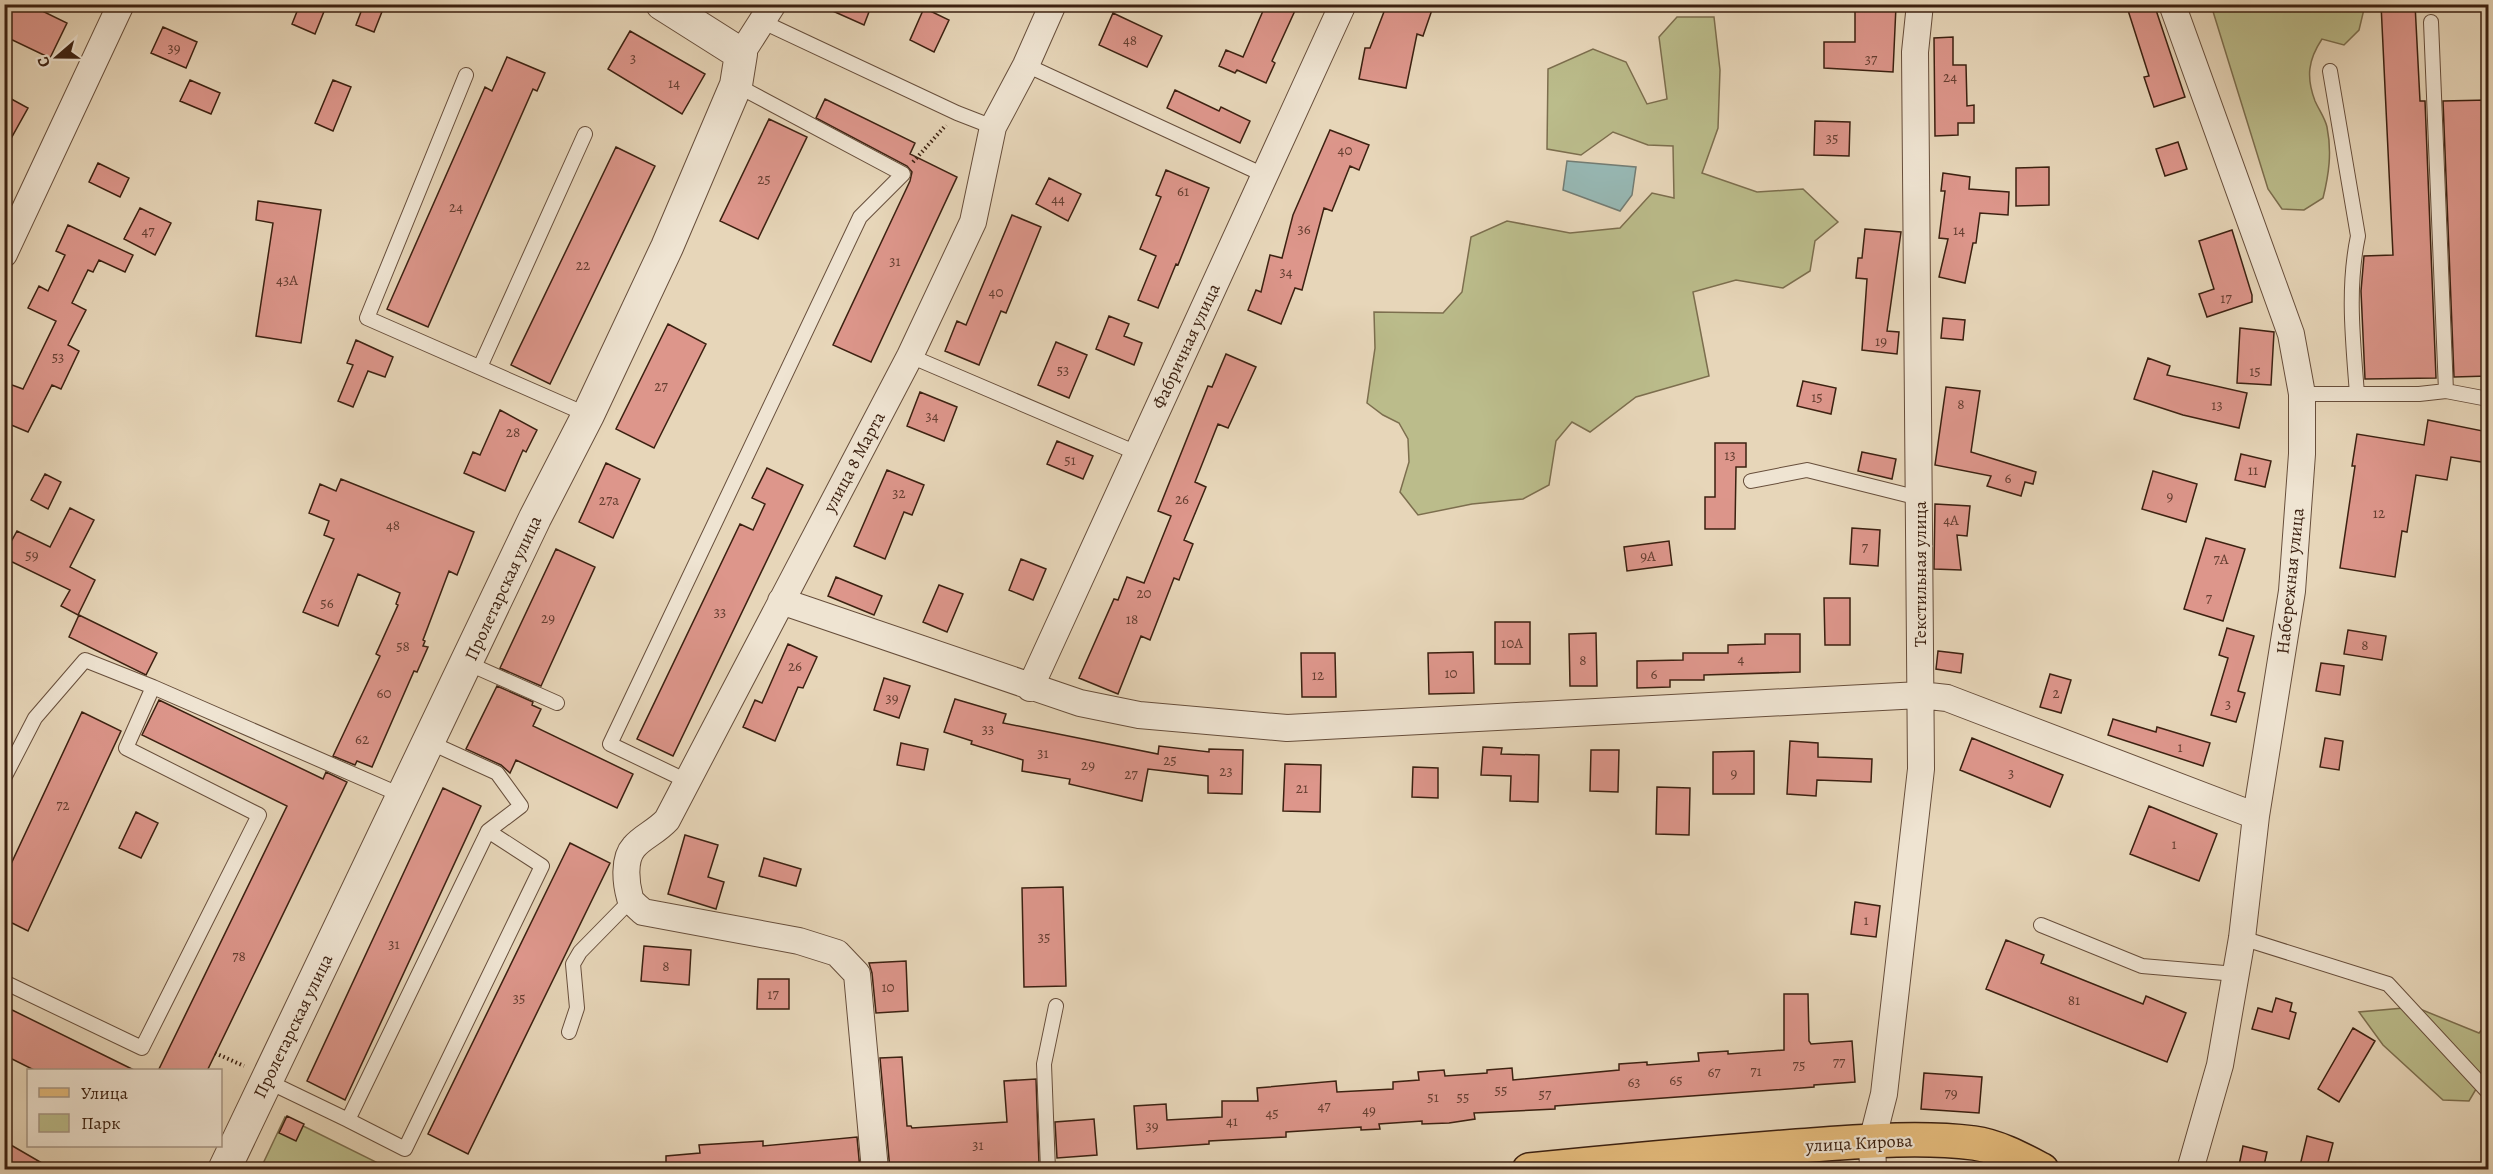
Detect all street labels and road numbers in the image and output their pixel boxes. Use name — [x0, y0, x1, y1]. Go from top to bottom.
street label: Фабричная улица — [1146, 279, 1226, 413]
street label: улица 8 Марта — [817, 407, 891, 517]
street label: Текстильная улица — [1908, 500, 1932, 647]
street label: Набережная улица — [2270, 506, 2310, 655]
street label: Пролетарская улица — [459, 511, 547, 664]
street label: Пролетарская улица — [248, 949, 339, 1102]
street label: улица Кирова — [1804, 1128, 1914, 1158]

